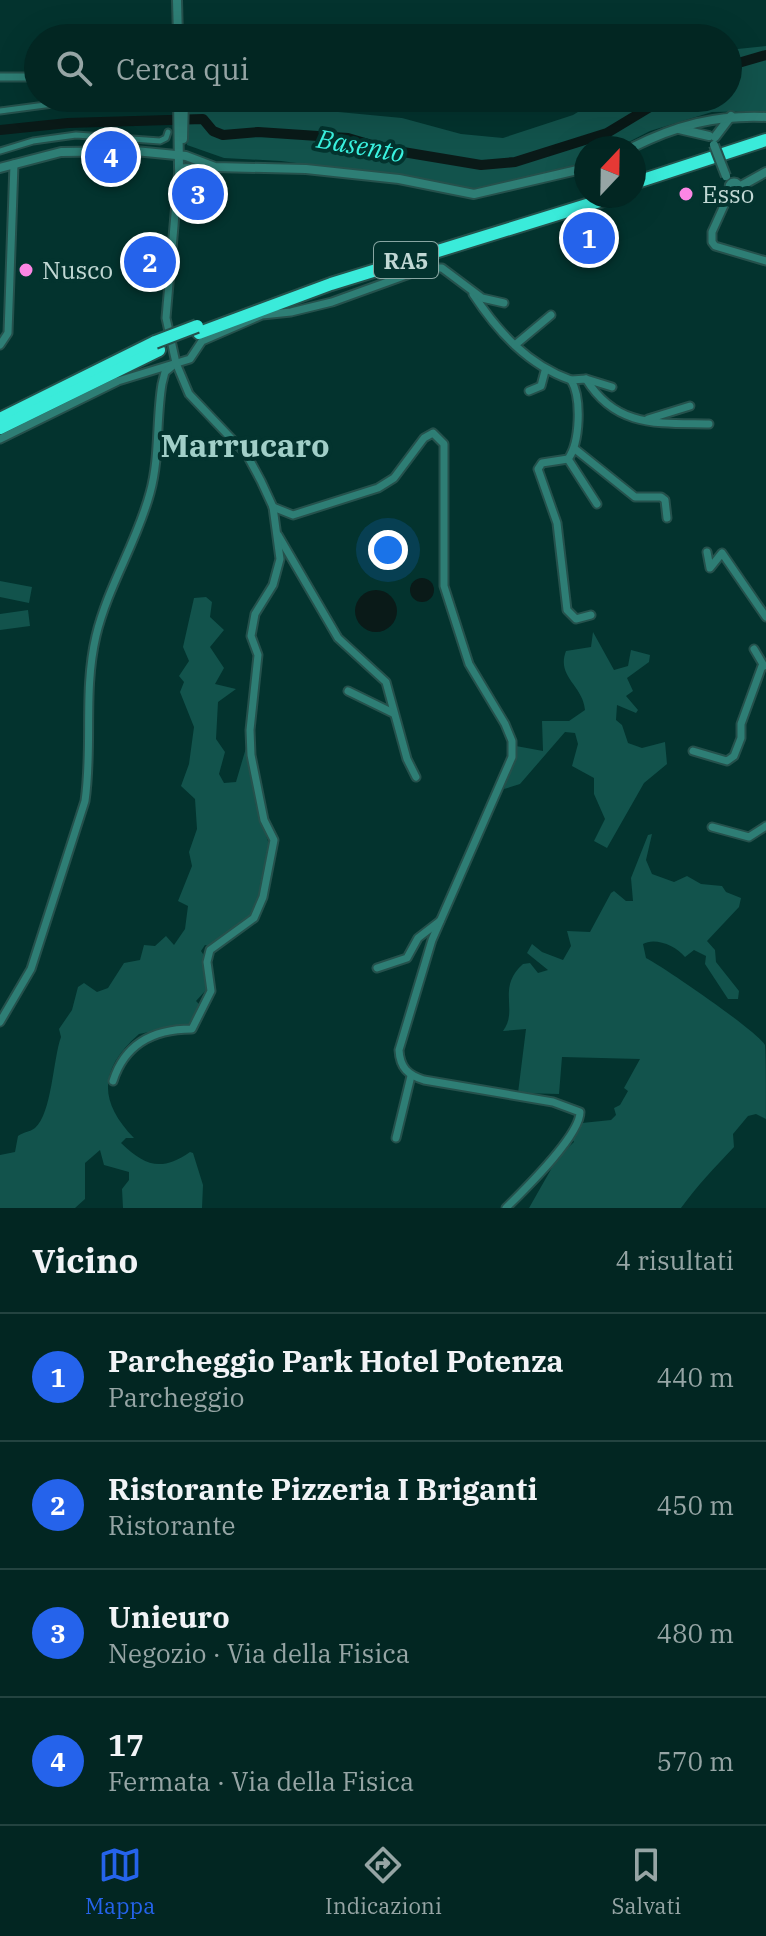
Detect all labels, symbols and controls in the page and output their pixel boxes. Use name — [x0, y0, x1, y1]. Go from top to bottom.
search box — [24, 24, 742, 112]
icon: search — [52, 46, 96, 90]
text: Cerca qui — [116, 49, 249, 88]
water label: Basento — [314, 120, 407, 169]
pin: 4 — [85, 127, 137, 187]
north arrow — [574, 136, 646, 208]
pin: 3 — [172, 164, 224, 224]
place label: Esso — [702, 178, 754, 210]
marker: Esso — [677, 185, 695, 203]
pin: 1 — [563, 208, 615, 268]
pin: 2 — [124, 232, 176, 292]
road number: RA5 — [374, 242, 438, 278]
place label: Nusco — [42, 254, 113, 286]
marker: Nusco — [17, 261, 35, 279]
district label: Marrucaro — [160, 424, 330, 466]
your location — [368, 530, 408, 570]
text: Vicino — [32, 1238, 138, 1282]
text: 4 risultati — [616, 1243, 734, 1277]
text: Parcheggio Park Hotel Potenza — [108, 1341, 564, 1380]
text: 1 — [50, 1360, 66, 1394]
text: 440 m — [656, 1360, 734, 1394]
text: Parcheggio — [108, 1380, 244, 1414]
text: Ristorante Pizzeria I Briganti — [108, 1469, 538, 1508]
text: 2 — [50, 1488, 66, 1522]
text: 450 m — [656, 1488, 734, 1522]
text: Ristorante — [108, 1508, 235, 1542]
text: Unieuro — [108, 1597, 230, 1636]
text: 3 — [50, 1616, 66, 1650]
text: 480 m — [656, 1616, 734, 1650]
text: Negozio · Via della Fisica — [108, 1636, 410, 1670]
text: 17 — [108, 1725, 144, 1764]
text: 4 — [50, 1744, 66, 1778]
text: 570 m — [656, 1744, 734, 1778]
text: Fermata · Via della Fisica — [108, 1764, 414, 1798]
tab: Mappa — [85, 1843, 155, 1920]
tab: Indicazioni — [325, 1843, 442, 1920]
tab: Salvati — [612, 1843, 681, 1920]

